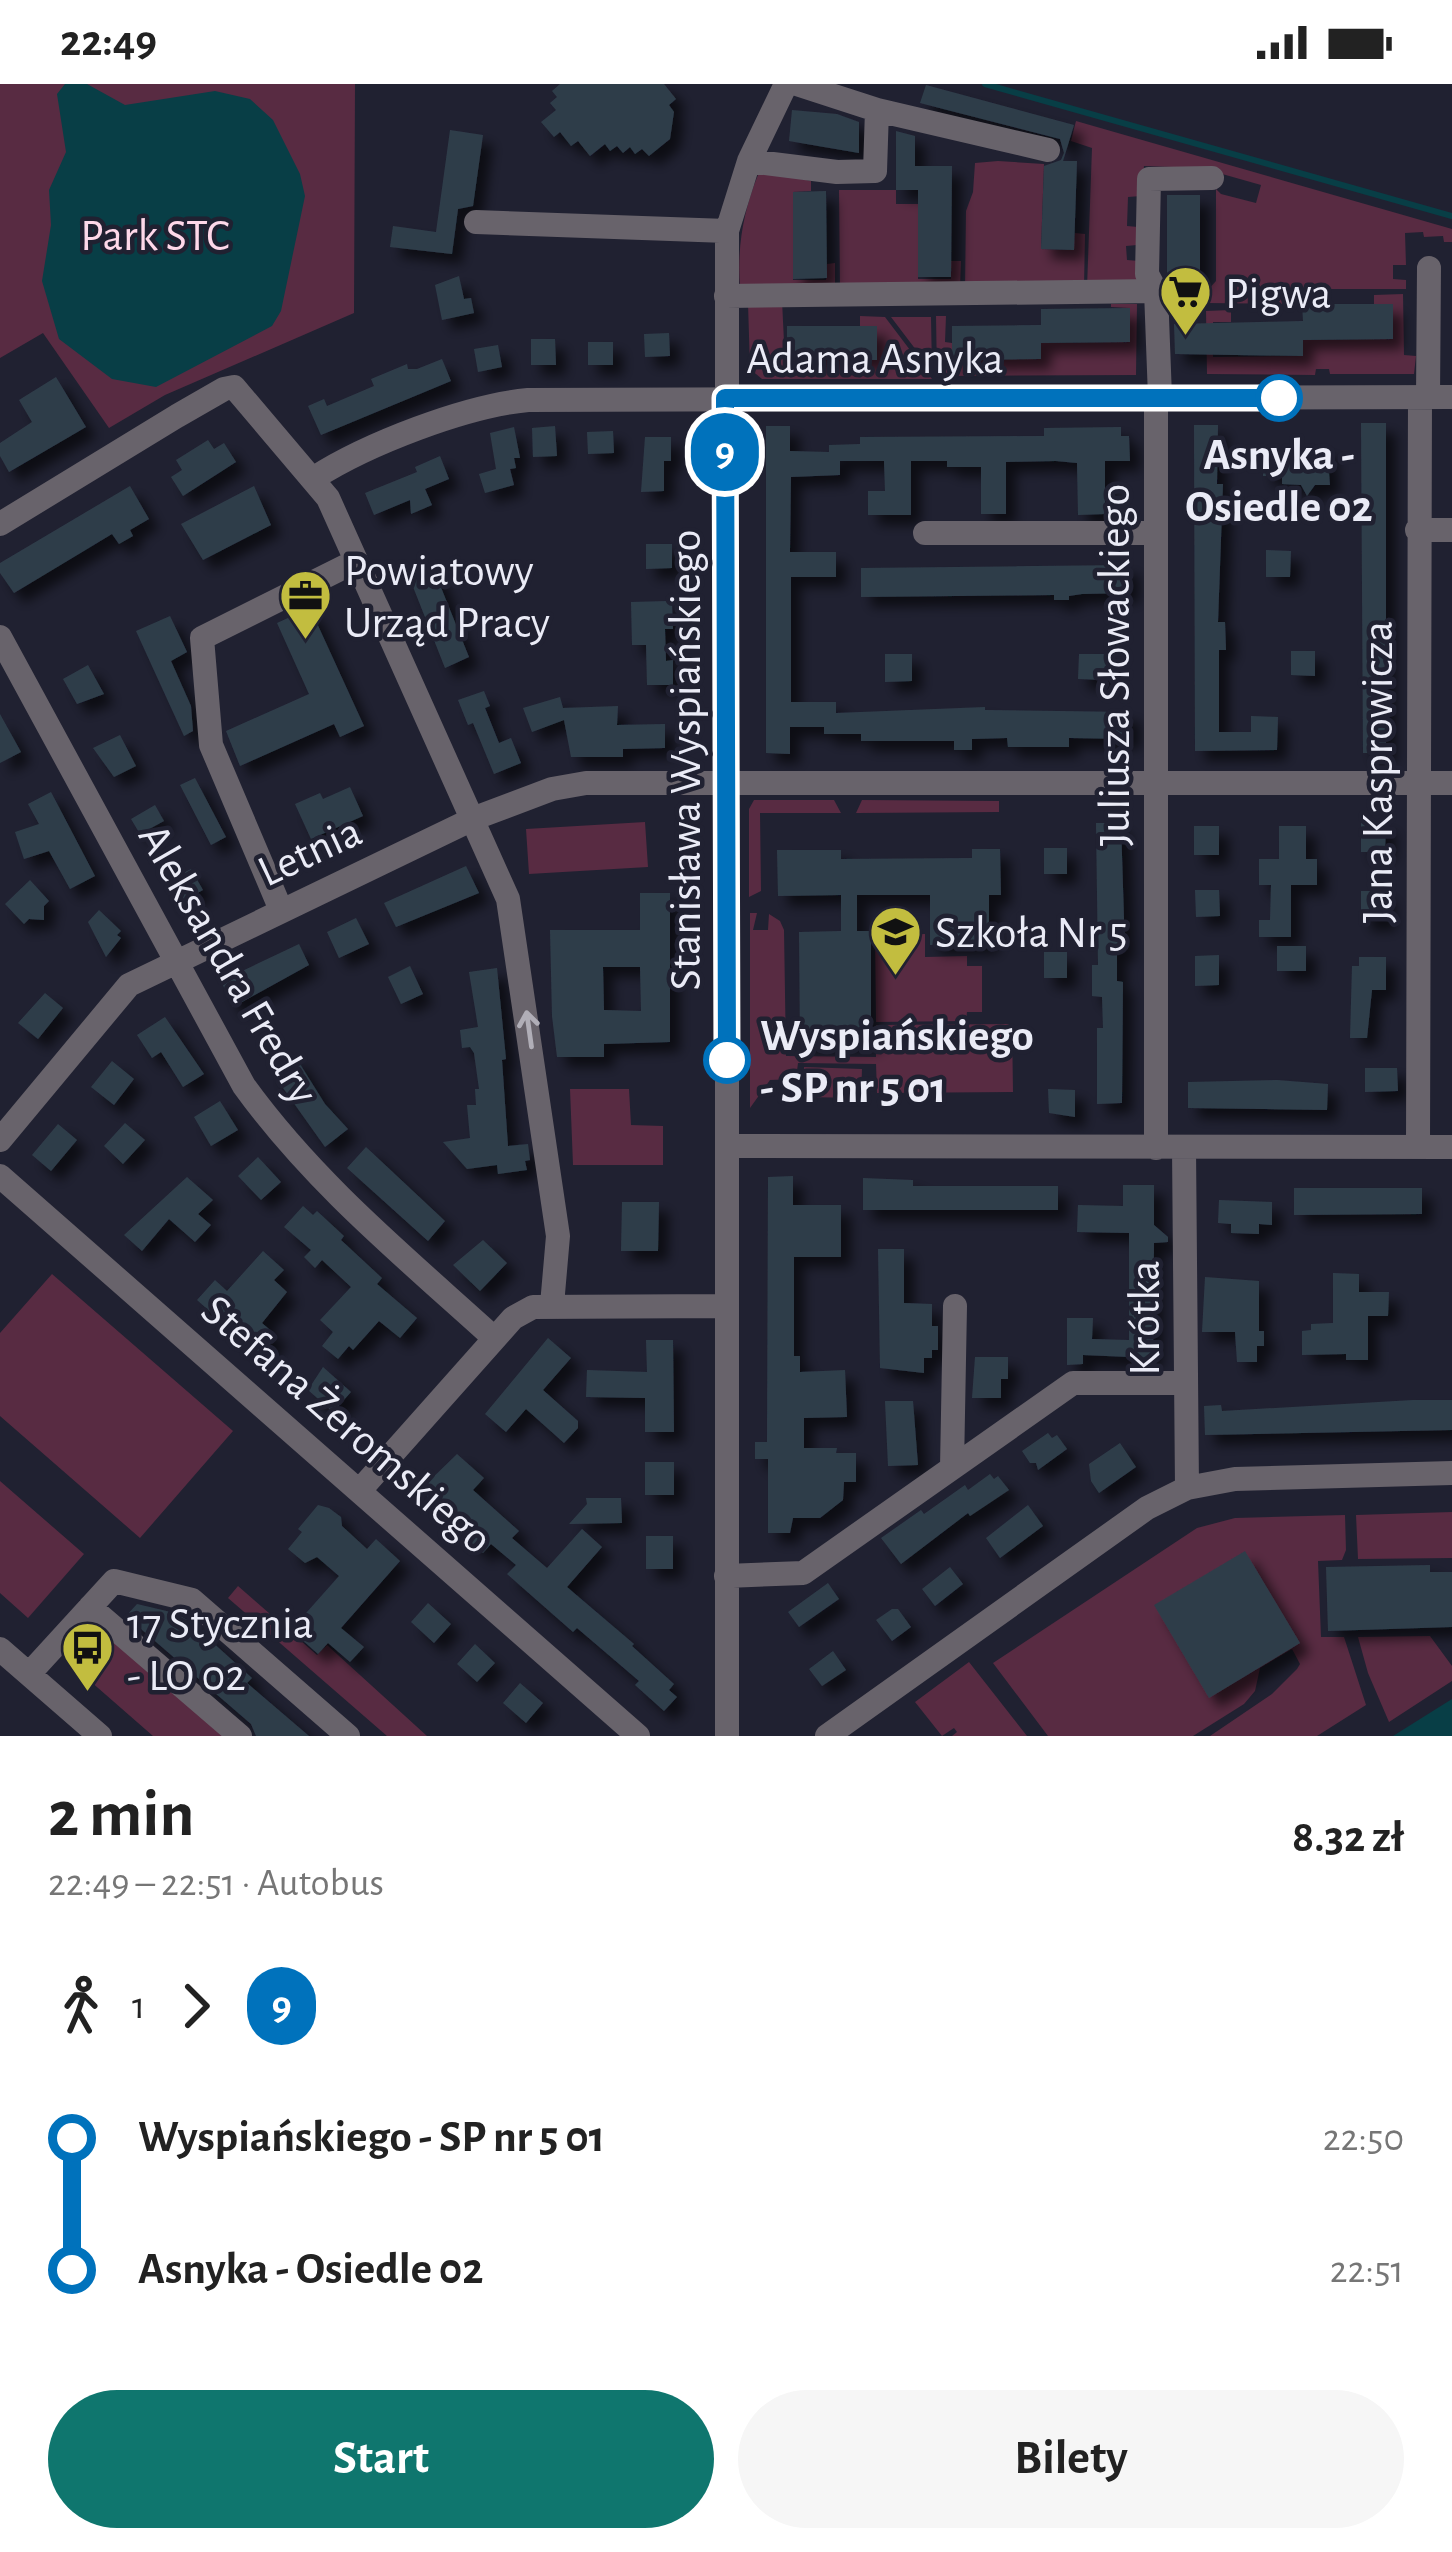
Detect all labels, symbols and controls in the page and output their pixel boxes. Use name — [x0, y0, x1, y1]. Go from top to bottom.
text: 22:49 — [60, 19, 157, 64]
park label: Park STC — [80, 214, 230, 259]
supermarket icon: Pigwa — [1158, 264, 1214, 338]
place label: Pigwa — [1225, 272, 1332, 317]
street label: Adama Asnyka — [746, 337, 1004, 382]
marker: Asnyka - Osiedle 02 — [1257, 376, 1301, 420]
line badge: 9 — [686, 413, 764, 491]
text: 9 — [715, 431, 735, 473]
place label: Asnyka - Osiedle 02 — [1185, 433, 1373, 530]
street label: Juliusza Słowackiego — [1093, 484, 1138, 846]
street label: Stanisława Wyspiańskiego — [664, 529, 709, 991]
place label: Powiatowy Urząd Pracy — [344, 549, 550, 647]
office icon: Powiatowy Urząd Pracy — [277, 567, 333, 641]
street label: Jana Kasprowicza — [1356, 621, 1401, 923]
street label: Letnia — [252, 809, 369, 895]
street label: Aleksandra Fredry — [130, 817, 326, 1112]
school or university icon: Szkoła Nr 5 — [868, 903, 924, 977]
place label: Szkoła Nr 5 — [935, 911, 1128, 956]
one-way arrow — [517, 1010, 539, 1049]
place label: Wyspiańskiego - SP nr 5 01 — [760, 1014, 1034, 1111]
marker: Wyspiańskiego - SP nr 5 01 — [705, 1038, 749, 1082]
street label: Krótka — [1123, 1260, 1168, 1376]
street label: Stefana Żeromskiego — [193, 1285, 502, 1563]
place label: 17 Stycznia - LO 02 — [127, 1602, 314, 1699]
bus stop icon: 17 Stycznia - LO 02 — [60, 1620, 116, 1694]
text: 2 min — [48, 1782, 194, 1848]
text: 8.32 zł — [1292, 1815, 1404, 1860]
text: 22:49 – 22:51 · Autobus — [48, 1864, 384, 1903]
icon: walk — [48, 1973, 114, 2039]
icon: forward — [163, 1973, 229, 2039]
text: 9 — [271, 1985, 292, 2027]
text: 1 — [132, 1987, 145, 2026]
text: Wyspiańskiego - SP nr 5 01 — [138, 2115, 605, 2160]
text: 22:50 — [1323, 2119, 1404, 2158]
text: Asnyka - Osiedle 02 — [138, 2247, 483, 2292]
text: 22:51 — [1330, 2251, 1404, 2290]
button: Start — [48, 2390, 714, 2528]
button: Bilety — [738, 2390, 1404, 2528]

